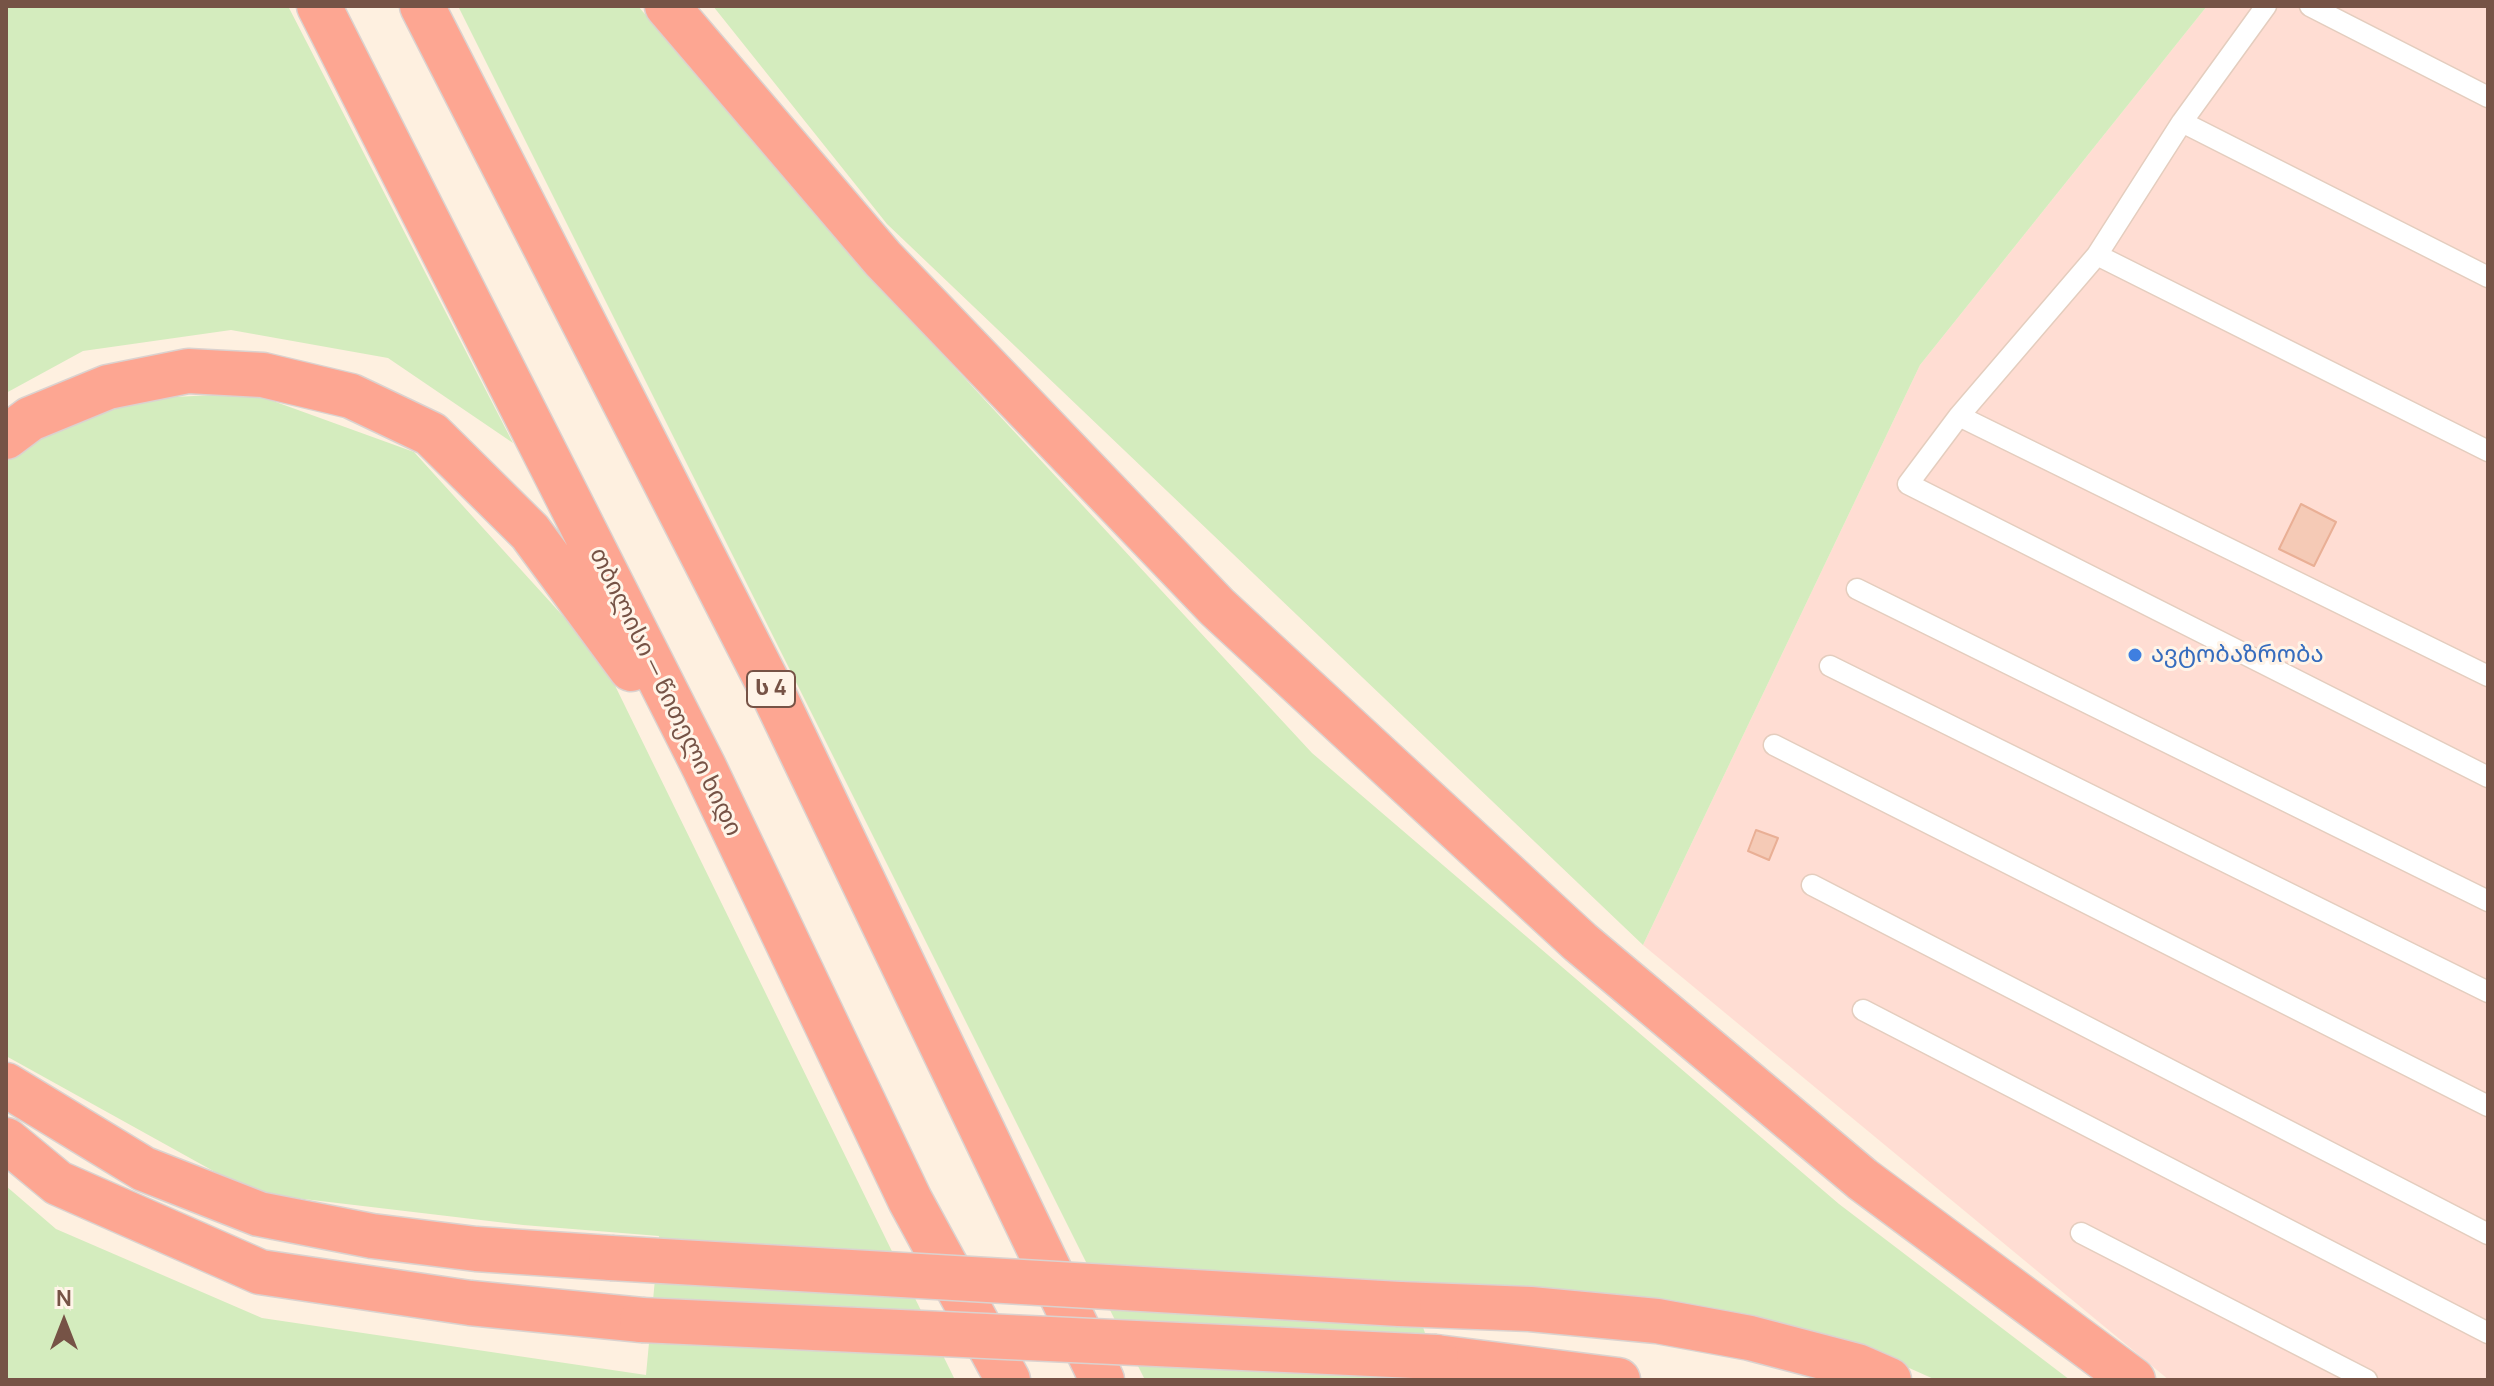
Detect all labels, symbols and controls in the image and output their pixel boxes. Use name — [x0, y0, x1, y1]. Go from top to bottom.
street label: თბილისი — წითელი ხიდი — [583, 543, 747, 841]
place label: ავტობაზრობა — [2151, 641, 2324, 669]
marker: ავტობაზრობა — [2126, 646, 2144, 664]
road number: ს 4 — [747, 671, 795, 707]
north arrow — [24, 1282, 104, 1362]
text: N — [56, 1283, 72, 1313]

